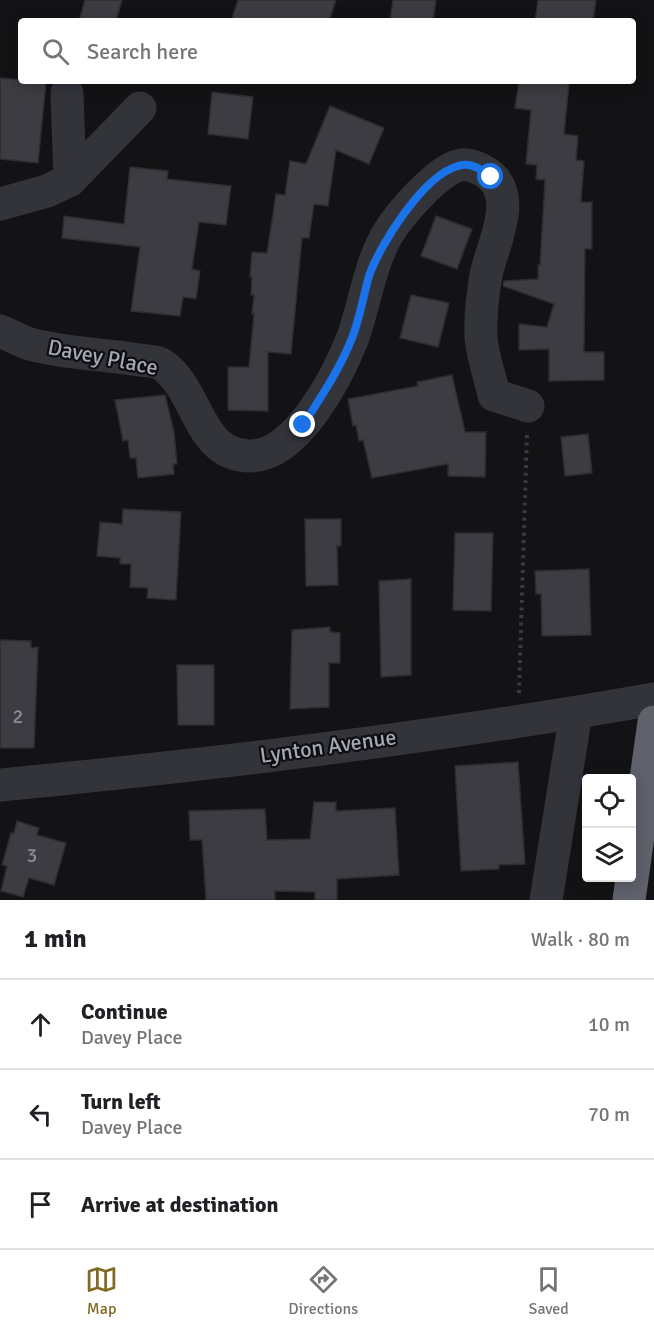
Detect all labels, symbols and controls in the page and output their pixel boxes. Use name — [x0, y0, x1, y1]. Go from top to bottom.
search box — [18, 18, 636, 84]
icon: search — [39, 35, 72, 68]
text: Search here — [87, 38, 198, 65]
route start — [477, 163, 503, 189]
street label: Davey Place — [46, 333, 160, 381]
route end — [289, 411, 315, 437]
house number: 2 — [13, 704, 23, 729]
street label: Lynton Avenue — [258, 723, 398, 769]
map controls — [582, 774, 636, 882]
button: locate — [582, 774, 636, 828]
button: layers — [582, 828, 636, 882]
house number: 3 — [27, 843, 37, 868]
text: 1 min — [24, 923, 87, 955]
text: Walk · 80 m — [531, 927, 630, 952]
text: Continue — [81, 998, 168, 1025]
icon: ahead — [24, 1008, 57, 1041]
text: 10 m — [588, 1012, 630, 1037]
text: Davey Place — [81, 1025, 183, 1050]
text: Turn left — [81, 1088, 161, 1115]
icon: left — [24, 1098, 57, 1131]
text: 70 m — [588, 1102, 630, 1127]
text: Davey Place — [81, 1115, 183, 1140]
icon: arrive — [24, 1188, 57, 1221]
text: Arrive at destination — [81, 1191, 278, 1218]
tab: Map — [85, 1263, 118, 1319]
tab: Directions — [288, 1263, 358, 1319]
tab: Saved — [529, 1263, 569, 1319]

